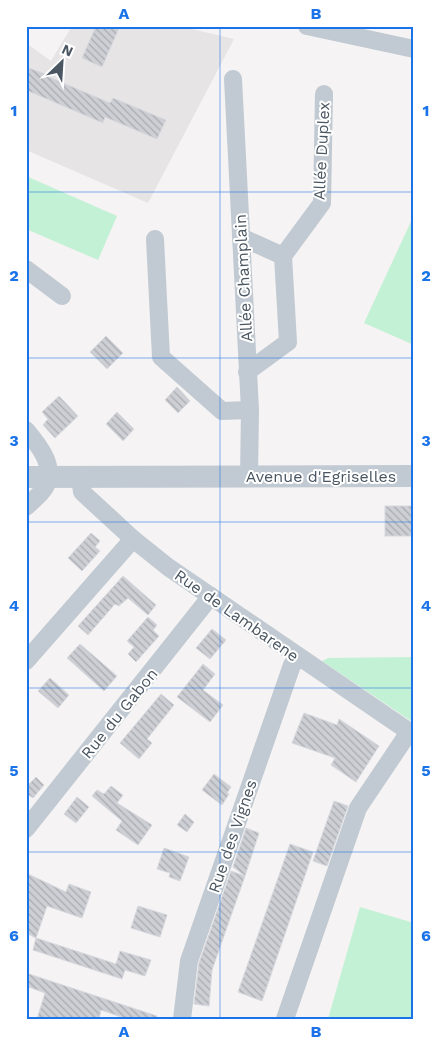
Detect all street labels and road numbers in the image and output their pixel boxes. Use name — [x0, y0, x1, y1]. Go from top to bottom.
street label: Allée Duplex — [309, 102, 334, 200]
street label: Allée Champlain — [231, 214, 256, 342]
street label: Avenue d'Egriselles — [246, 467, 396, 486]
street label: Rue de Lambarene — [171, 565, 303, 665]
street label: Rue du Gabon — [77, 664, 162, 762]
street label: Rue des Vignes — [204, 777, 261, 895]

